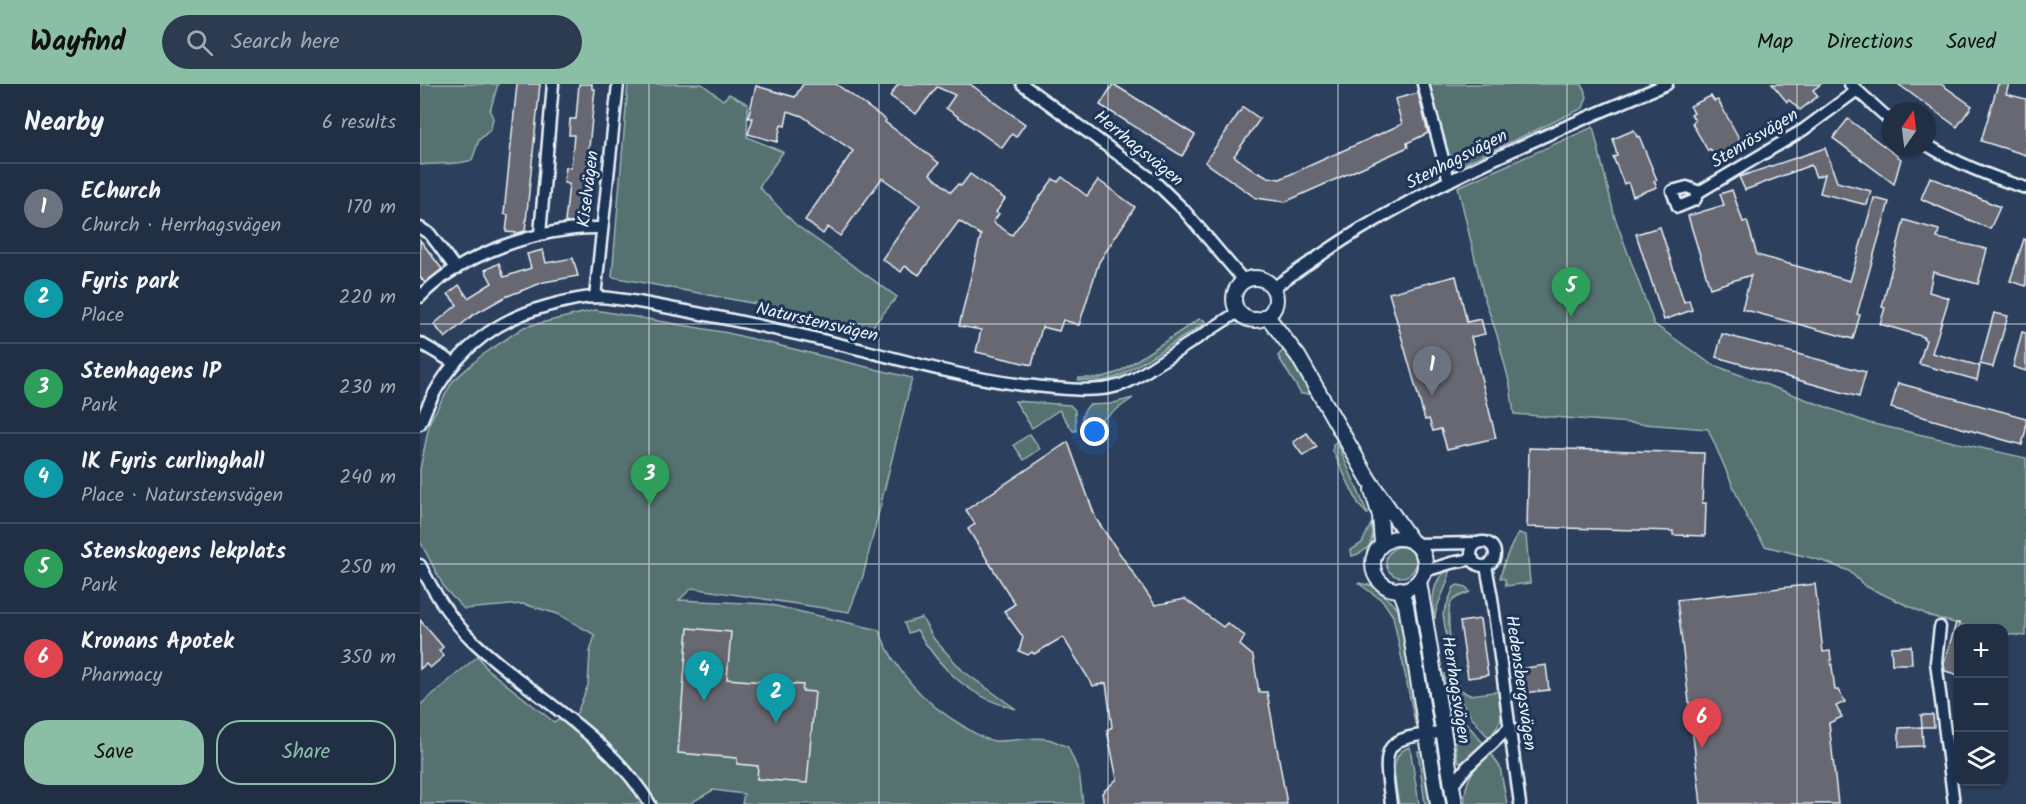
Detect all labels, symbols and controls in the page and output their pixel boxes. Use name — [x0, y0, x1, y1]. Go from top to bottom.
search box — [162, 15, 582, 69]
text: Wayfind — [30, 20, 126, 65]
text: Search here — [231, 25, 339, 60]
icon: search — [183, 26, 216, 59]
text: Map — [1757, 26, 1793, 59]
text: Directions — [1826, 26, 1913, 59]
text: Saved — [1946, 26, 1996, 59]
street label: Stenrösvägen — [1705, 101, 1805, 177]
text: Nearby — [24, 102, 104, 144]
north arrow — [1882, 102, 1936, 156]
street label: Herrhagsvägen — [1087, 104, 1189, 194]
text: 6 results — [322, 107, 396, 139]
street label: Stenhagsvägen — [1401, 122, 1513, 198]
street label: Kiselvägen — [570, 149, 608, 229]
text: EChurch — [81, 175, 161, 210]
text: 1 — [40, 192, 47, 224]
text: 170 m — [347, 192, 396, 224]
text: Church · Herrhagsvägen — [81, 210, 281, 242]
text: Fyris park — [81, 265, 179, 300]
pin: 5 — [1552, 268, 1590, 317]
text: 2 — [38, 282, 49, 314]
text: 220 m — [339, 282, 396, 314]
street label: Naturstensvägen — [753, 295, 881, 351]
text: Place — [81, 300, 124, 332]
pin: 1 — [1412, 346, 1452, 396]
text: Stenhagens IP — [81, 355, 221, 390]
text: 3 — [38, 372, 49, 404]
text: 230 m — [339, 372, 396, 404]
text: Park — [81, 390, 117, 422]
your location — [1080, 417, 1109, 446]
text: IK Fyris curlinghall — [81, 445, 264, 480]
pin: 3 — [630, 456, 670, 505]
text: 4 — [38, 462, 49, 494]
text: 240 m — [339, 462, 396, 494]
text: Place · Naturstensvägen — [81, 480, 283, 512]
text: Stenskogens lekplats — [81, 535, 286, 570]
text: 5 — [38, 552, 49, 584]
text: 250 m — [340, 552, 396, 584]
text: Park — [81, 570, 117, 602]
street label: Hedensbergsvägen — [1496, 613, 1544, 753]
map controls — [1954, 624, 2008, 786]
button: + — [1954, 624, 2008, 678]
text: Kronans Apotek — [81, 625, 234, 660]
street label: Herrhagsvägen — [1432, 634, 1478, 746]
text: 6 — [38, 642, 49, 674]
text: 350 m — [340, 642, 396, 674]
pin: 4 — [684, 652, 724, 701]
text: Pharmacy — [81, 660, 162, 692]
pin: 2 — [756, 674, 796, 723]
button: − — [1954, 678, 2008, 732]
pin: 6 — [1682, 698, 1722, 748]
button: Save — [24, 720, 204, 785]
button: Share — [216, 720, 396, 785]
button: layers — [1954, 732, 2008, 786]

